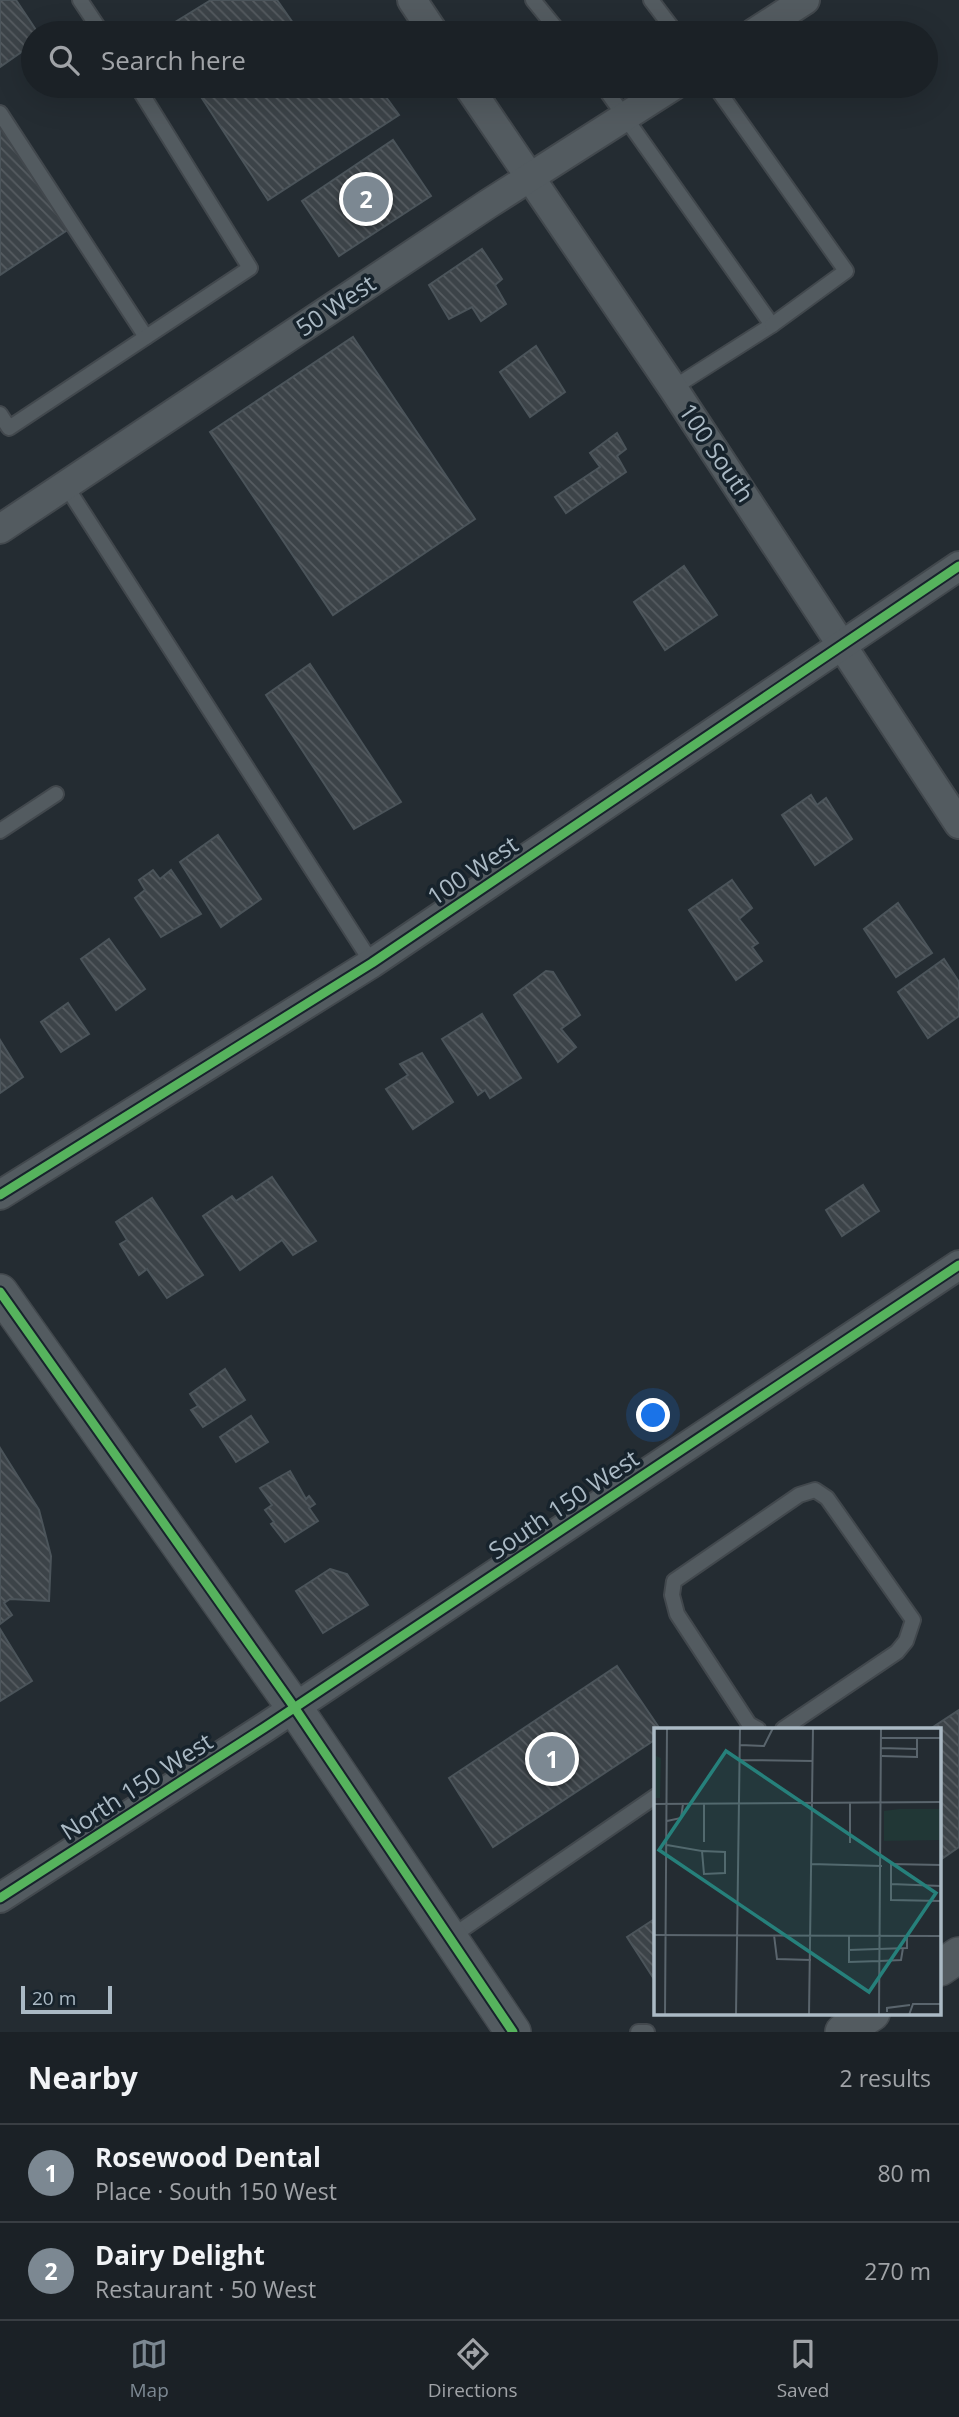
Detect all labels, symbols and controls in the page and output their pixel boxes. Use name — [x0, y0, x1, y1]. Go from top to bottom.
search box — [21, 21, 938, 98]
icon: search — [45, 41, 83, 79]
text: Search here — [101, 42, 246, 78]
pin: 2 — [343, 173, 389, 225]
street label: 50 West — [289, 266, 381, 343]
street label: 100 South — [672, 396, 763, 508]
street label: 100 West — [420, 827, 524, 912]
your location — [636, 1398, 670, 1432]
street label: South 150 West — [481, 1441, 645, 1566]
street label: North 150 West — [54, 1724, 218, 1847]
inset map — [654, 1728, 942, 2014]
pin: 1 — [529, 1733, 575, 1785]
scale bar — [21, 1983, 112, 2015]
text: 20 m — [32, 1985, 76, 2011]
text: Nearby — [28, 2057, 138, 2098]
text: 2 results — [840, 2062, 931, 2094]
text: Rosewood Dental — [95, 2139, 321, 2175]
text: 1 — [44, 2157, 58, 2189]
text: 80 m — [877, 2157, 931, 2189]
text: Place · South 150 West — [95, 2175, 337, 2207]
text: Dairy Delight — [95, 2237, 265, 2273]
text: 2 — [44, 2255, 58, 2287]
text: 270 m — [864, 2255, 931, 2287]
text: Restaurant · 50 West — [95, 2273, 316, 2305]
tab: Map — [130, 2335, 169, 2403]
tab: Directions — [428, 2335, 518, 2403]
tab: Saved — [777, 2335, 829, 2403]

